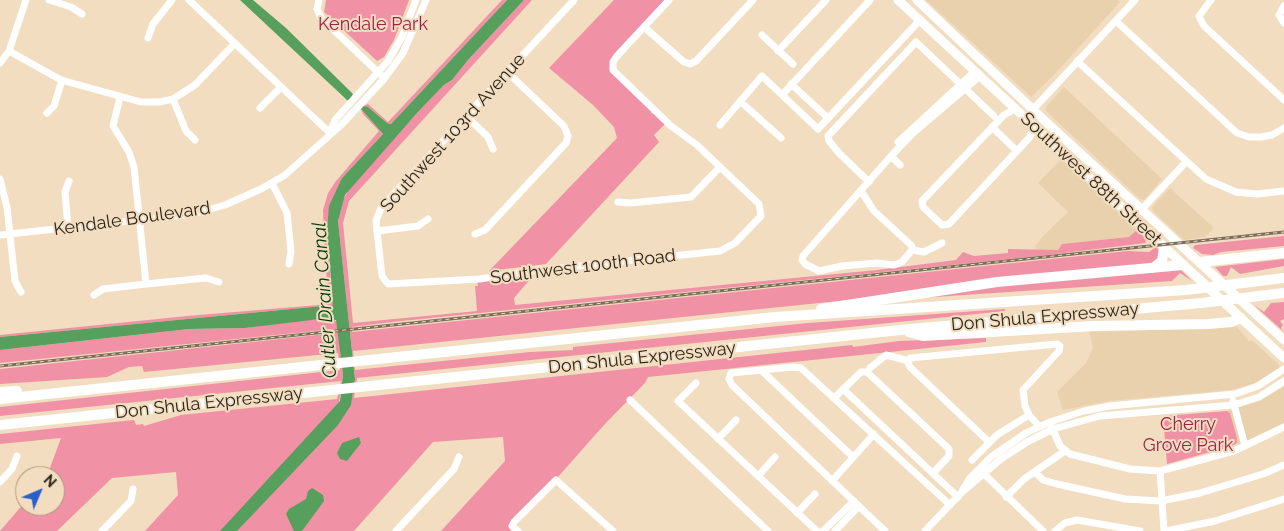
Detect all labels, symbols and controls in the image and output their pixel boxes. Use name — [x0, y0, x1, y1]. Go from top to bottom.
park label: Kendale Park — [318, 14, 428, 36]
street label: Southwest 103rd Avenue — [376, 49, 530, 217]
street label: Southwest 88th Street — [1016, 108, 1166, 250]
street label: Kendale Boulevard — [52, 197, 212, 241]
water label: Cutler Drain Canal — [308, 221, 342, 379]
street label: Southwest 100th Road — [489, 245, 677, 289]
street label: Don Shula Expressway — [950, 298, 1140, 336]
street label: Don Shula Expressway — [547, 337, 737, 379]
street label: Don Shula Expressway — [114, 382, 304, 424]
park label: Cherry Grove Park — [1143, 414, 1233, 456]
north arrow — [15, 466, 65, 516]
text: N — [40, 472, 59, 491]

